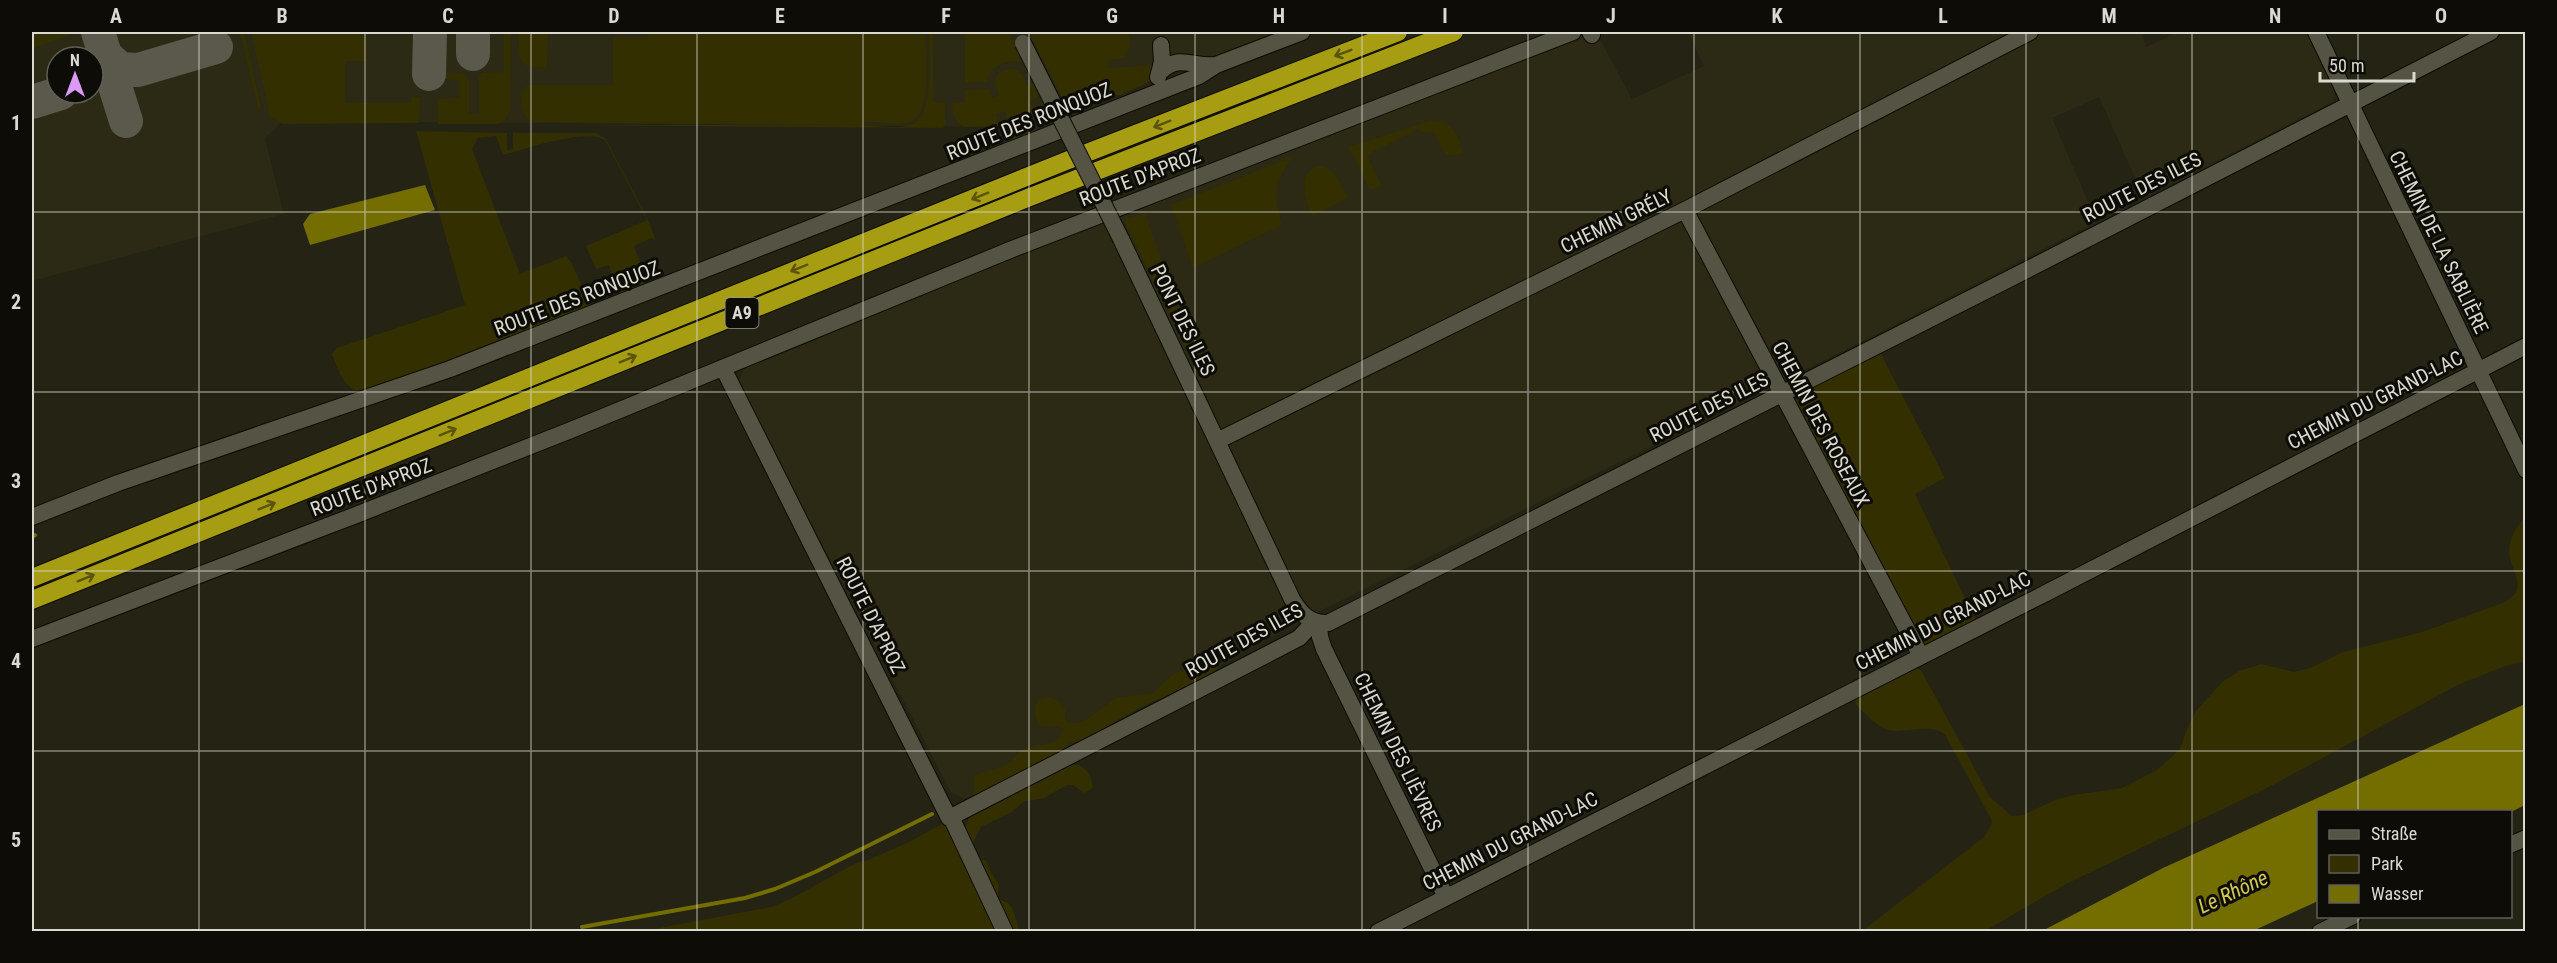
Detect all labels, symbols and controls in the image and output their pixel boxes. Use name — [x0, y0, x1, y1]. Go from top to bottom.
text: A — [110, 4, 122, 28]
text: B — [276, 4, 288, 28]
text: C — [442, 4, 454, 28]
text: D — [608, 4, 620, 28]
text: E — [775, 4, 785, 28]
text: F — [941, 4, 951, 28]
text: G — [1106, 4, 1118, 28]
text: H — [1273, 4, 1285, 28]
text: I — [1442, 4, 1448, 28]
text: J — [1606, 4, 1616, 28]
text: K — [1771, 4, 1783, 28]
text: L — [1938, 4, 1948, 28]
text: M — [2101, 4, 2117, 28]
text: N — [2269, 4, 2281, 28]
text: O — [2435, 4, 2447, 28]
north arrow — [45, 45, 105, 105]
scale bar — [2320, 45, 2414, 83]
one-way arrow — [1334, 48, 1353, 59]
text: N — [70, 51, 80, 70]
text: 50 m — [2329, 55, 2364, 76]
street label: ROUTE DES RONQUOZ — [943, 77, 1115, 165]
text: 1 — [11, 111, 21, 135]
one-way arrow — [1153, 119, 1171, 130]
street label: ROUTE D'APROZ — [1076, 143, 1204, 211]
street label: ROUTE DES ILES — [2079, 147, 2205, 227]
street label: CHEMIN DE LA SABLIÈRE — [2384, 147, 2494, 337]
street label: CHEMIN GRÉLY — [1556, 184, 1676, 258]
one-way arrow — [972, 191, 990, 202]
street label: ROUTE DES RONQUOZ — [491, 255, 663, 341]
street label: PONT DES ILES — [1146, 260, 1220, 380]
one-way arrow — [791, 263, 809, 274]
text: 2 — [11, 290, 21, 314]
road number: A9 — [726, 298, 758, 328]
street label: CHEMIN DES ROSEAUX — [1767, 337, 1875, 511]
street label: CHEMIN DU GRAND-LAC — [2283, 345, 2467, 455]
one-way arrow — [619, 353, 637, 364]
street label: ROUTE DES ILES — [1646, 367, 1772, 447]
one-way arrow — [438, 426, 456, 437]
street label: ROUTE D'APROZ — [307, 453, 435, 521]
text: 3 — [11, 469, 21, 493]
one-way arrow — [257, 500, 276, 511]
street label: ROUTE D'APROZ — [831, 553, 911, 677]
street label: CHEMIN DU GRAND-LAC — [1851, 566, 2035, 676]
one-way arrow — [76, 572, 95, 583]
street label: ROUTE DES ILES — [1181, 598, 1307, 682]
text: 4 — [11, 649, 21, 673]
street label: CHEMIN DES LIÈVRES — [1349, 669, 1447, 835]
street label: CHEMIN DU GRAND-LAC — [1418, 786, 1602, 896]
legend — [2317, 810, 2512, 918]
text: Straße — [2371, 823, 2417, 844]
text: 5 — [11, 828, 21, 852]
text: Park — [2371, 853, 2403, 874]
water label: Le Rhône — [2194, 865, 2272, 919]
text: Wasser — [2371, 883, 2424, 904]

